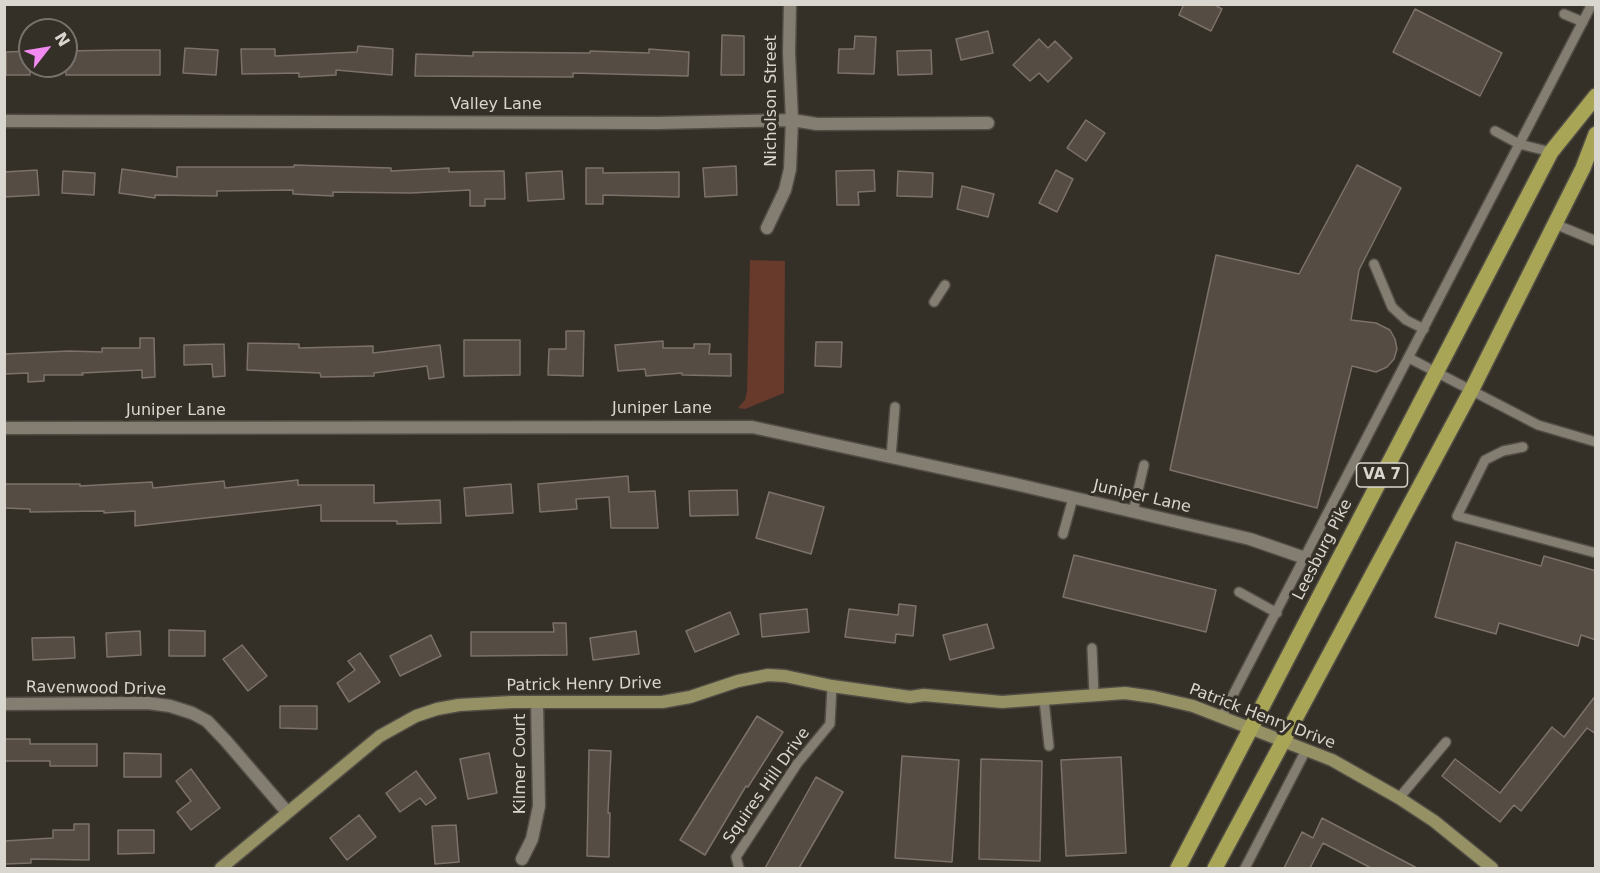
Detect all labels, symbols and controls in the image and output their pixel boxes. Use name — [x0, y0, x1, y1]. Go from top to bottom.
north arrow — [18, 18, 78, 78]
text: N — [51, 29, 74, 50]
street label: Nicholson Street — [762, 35, 782, 167]
street label: Valley Lane — [450, 95, 542, 115]
street label: Juniper Lane — [612, 399, 712, 419]
street label: Juniper Lane — [126, 401, 226, 421]
road number: VA 7 — [1356, 463, 1408, 487]
street label: Juniper Lane — [1091, 476, 1193, 518]
street label: Leesburg Pike — [1289, 496, 1357, 604]
street label: Patrick Henry Drive — [506, 674, 662, 696]
street label: Ravenwood Drive — [26, 678, 166, 700]
street label: Patrick Henry Drive — [1186, 680, 1338, 754]
street label: Kilmer Court — [511, 714, 531, 814]
street label: Squires Hill Drive — [720, 724, 814, 848]

